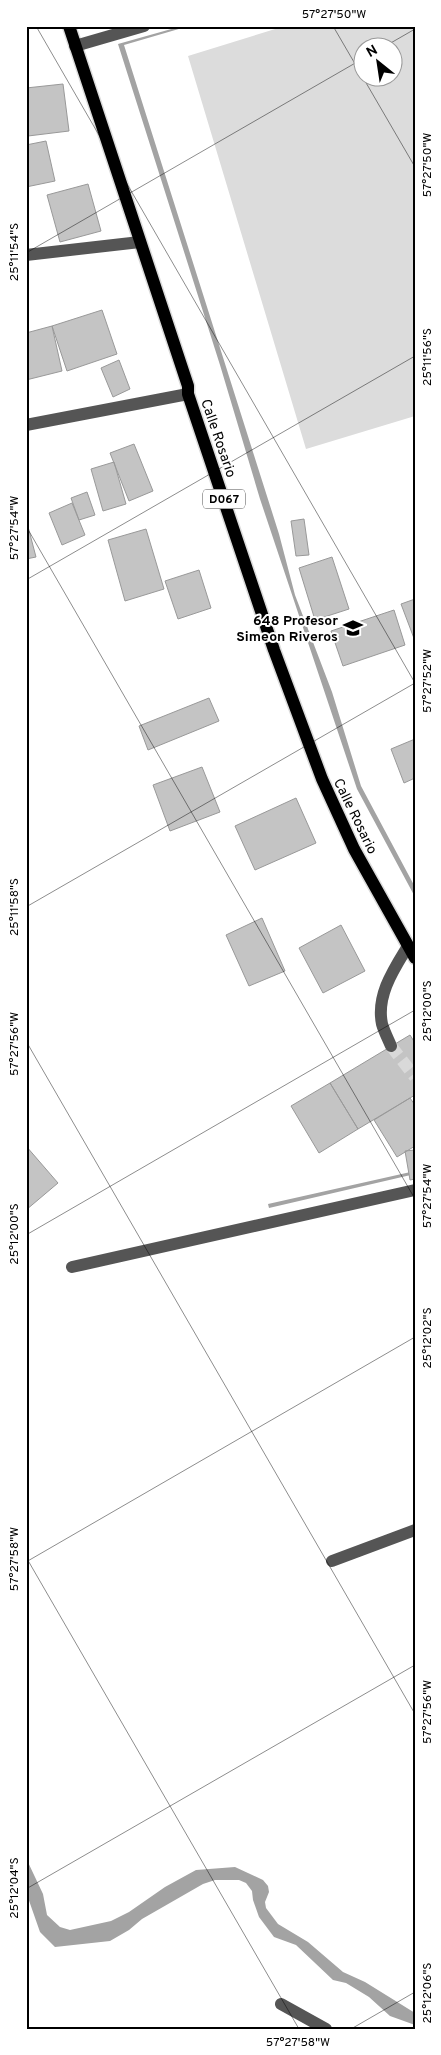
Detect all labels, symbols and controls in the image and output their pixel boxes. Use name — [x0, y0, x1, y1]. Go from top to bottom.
text: 57°27'50"W — [302, 7, 366, 23]
north arrow — [354, 38, 404, 88]
text: N — [364, 42, 381, 62]
text: 57°27'50"W — [420, 133, 436, 197]
text: 25°11'54"S — [7, 223, 23, 281]
text: 25°11'56"S — [420, 328, 436, 386]
street label: Calle Rosario — [196, 397, 239, 480]
road number: D067 — [203, 489, 245, 508]
text: 57°27'54"W — [7, 496, 23, 560]
place label: 648 Profesor Simeon Riveros — [236, 613, 338, 646]
school or university icon: 648 Profesor Simeon Riveros — [342, 617, 364, 639]
text: 57°27'52"W — [420, 649, 436, 713]
street label: Calle Rosario — [329, 776, 380, 857]
text: 25°11'58"S — [7, 878, 23, 936]
text: 25°12'00"S — [420, 980, 436, 1042]
text: 57°27'56"W — [7, 1012, 23, 1076]
text: 57°27'54"W — [420, 1164, 436, 1228]
text: 25°12'00"S — [7, 1203, 23, 1265]
text: 25°12'02"S — [420, 1307, 436, 1369]
text: 57°27'58"W — [7, 1527, 23, 1591]
text: 57°27'56"W — [420, 1680, 436, 1744]
text: 25°12'04"S — [7, 1857, 23, 1919]
text: 25°12'06"S — [420, 1963, 436, 2024]
text: 57°27'58"W — [266, 2035, 330, 2051]

